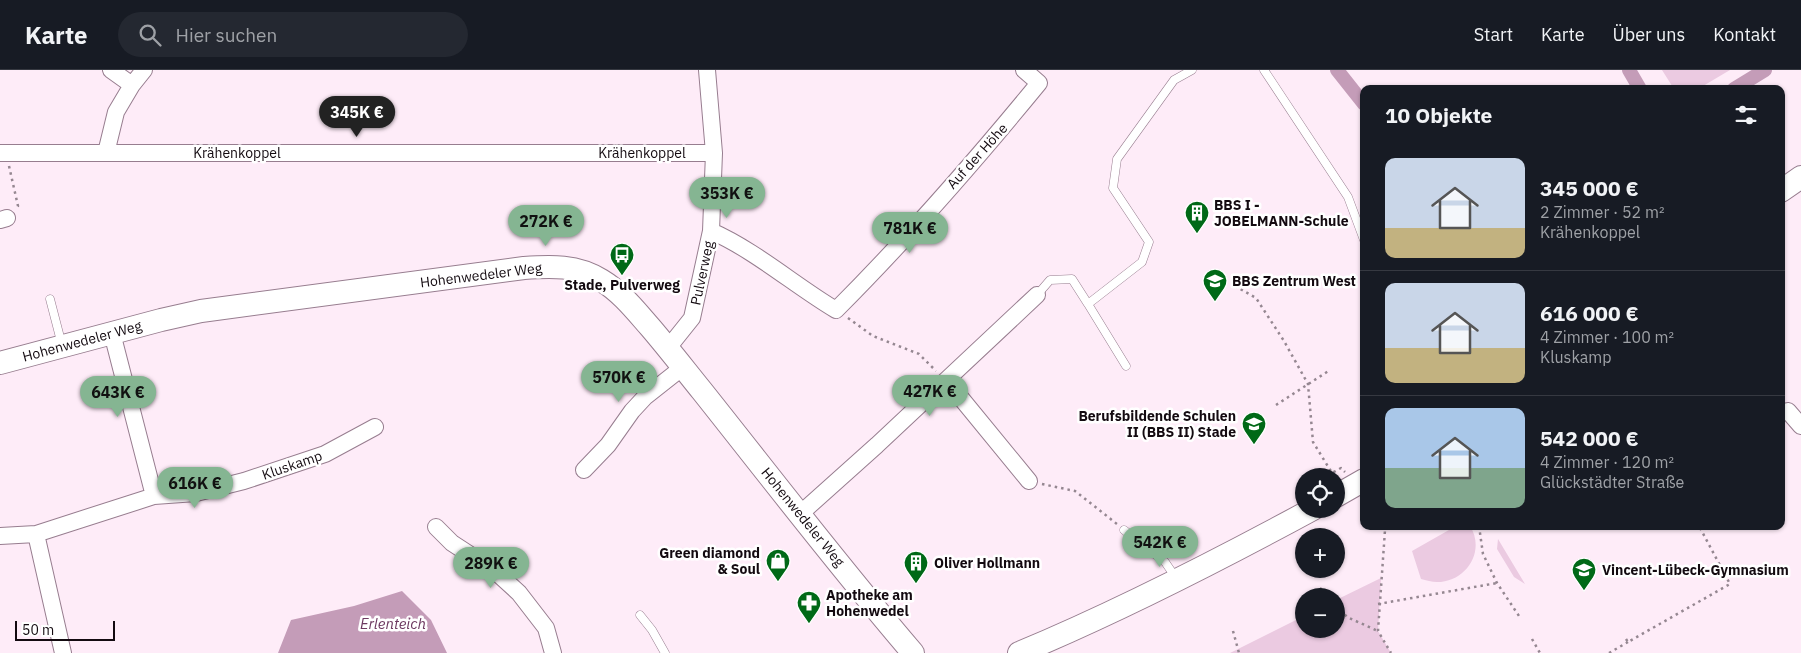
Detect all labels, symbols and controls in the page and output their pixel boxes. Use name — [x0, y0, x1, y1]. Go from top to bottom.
search box — [118, 12, 468, 57]
text: Karte — [25, 19, 88, 51]
icon: search — [136, 21, 164, 49]
text: Hier suchen — [176, 23, 277, 47]
text: Start — [1474, 23, 1513, 46]
text: Karte — [1541, 23, 1585, 46]
text: Über uns — [1613, 23, 1685, 46]
text: Kontakt — [1713, 23, 1776, 46]
pin: 345K € — [316, 96, 398, 138]
text: 10 Objekte — [1385, 101, 1492, 129]
icon: filters — [1732, 101, 1760, 129]
text: 345K € — [330, 102, 384, 122]
street label: Auf der Höhe — [943, 119, 1011, 193]
street label: Krähenkoppel — [193, 144, 281, 162]
street label: Krähenkoppel — [598, 144, 686, 162]
text: 345 000 € — [1540, 174, 1639, 202]
pin: 353K € — [686, 176, 768, 219]
icon: home — [1425, 178, 1485, 238]
text: 353K € — [700, 183, 754, 203]
place label: BBS I - JOBELMANN-Schule — [1214, 196, 1349, 230]
building icon: BBS I - JOBELMANN-Schule — [1184, 200, 1210, 234]
text: 2 Zimmer · 52 m² — [1540, 202, 1665, 222]
pin: 272K € — [505, 204, 587, 247]
text: 272K € — [519, 211, 573, 231]
pin: 781K € — [869, 212, 951, 254]
text: 781K € — [883, 218, 937, 238]
text: Krähenkoppel — [1540, 222, 1640, 242]
street label: Pulverweg — [686, 238, 718, 307]
bus stop icon: Stade, Pulverweg — [609, 242, 635, 276]
street label: Hohenwedeler Weg — [419, 259, 544, 291]
school or university icon: BBS Zentrum West — [1202, 268, 1228, 302]
place label: BBS Zentrum West — [1232, 272, 1356, 290]
place label: Stade, Pulverweg — [564, 276, 680, 294]
text: 616 000 € — [1540, 299, 1639, 327]
icon: home — [1425, 303, 1485, 363]
street label: Hohenwedeler Weg — [20, 316, 144, 366]
text: 4 Zimmer · 100 m² — [1540, 327, 1674, 347]
text: Kluskamp — [1540, 347, 1612, 367]
pin: 570K € — [578, 360, 660, 403]
text: 570K € — [592, 367, 646, 387]
pin: 427K € — [889, 374, 971, 417]
pin: 643K € — [77, 376, 159, 418]
text: 427K € — [903, 381, 957, 401]
text: 643K € — [91, 382, 145, 402]
place label: Berufsbildende Schulen II (BBS II) Stade — [1078, 407, 1236, 441]
school or university icon: Berufsbildende Schulen II (BBS II) Stade — [1241, 411, 1267, 445]
text: 542 000 € — [1540, 424, 1639, 452]
icon: home — [1425, 428, 1485, 488]
street label: Kluskamp — [259, 446, 325, 484]
text: 4 Zimmer · 120 m² — [1540, 452, 1674, 472]
street label: Hohenwedeler Weg — [757, 464, 849, 571]
pin: 616K € — [154, 466, 236, 509]
map controls — [1295, 468, 1345, 638]
button: locate — [1295, 468, 1345, 518]
text: Glückstädter Straße — [1540, 472, 1684, 492]
text: 616K € — [168, 473, 222, 493]
pin: 542K € — [1119, 526, 1201, 568]
button: + — [1295, 528, 1345, 578]
text: 542K € — [1133, 532, 1187, 552]
place label: Green diamond & Soul — [659, 544, 760, 578]
pin: 289K € — [450, 546, 532, 589]
shop icon: Green diamond & Soul — [765, 548, 791, 582]
building icon: Oliver Hollmann — [903, 550, 929, 584]
text: 289K € — [464, 553, 518, 573]
place label: Oliver Hollmann — [934, 554, 1040, 572]
school or university icon: Vincent-Lübeck-Gymnasium — [1571, 557, 1597, 591]
place label: Vincent-Lübeck-Gymnasium — [1602, 561, 1789, 579]
place label: Apotheke am Hohenwedel — [826, 586, 913, 620]
button: − — [1295, 588, 1345, 638]
pharmacy icon: Apotheke am Hohenwedel — [796, 590, 822, 624]
water label: Erlenteich — [360, 614, 426, 633]
scale bar — [15, 618, 115, 641]
text: 50 m — [22, 621, 54, 639]

